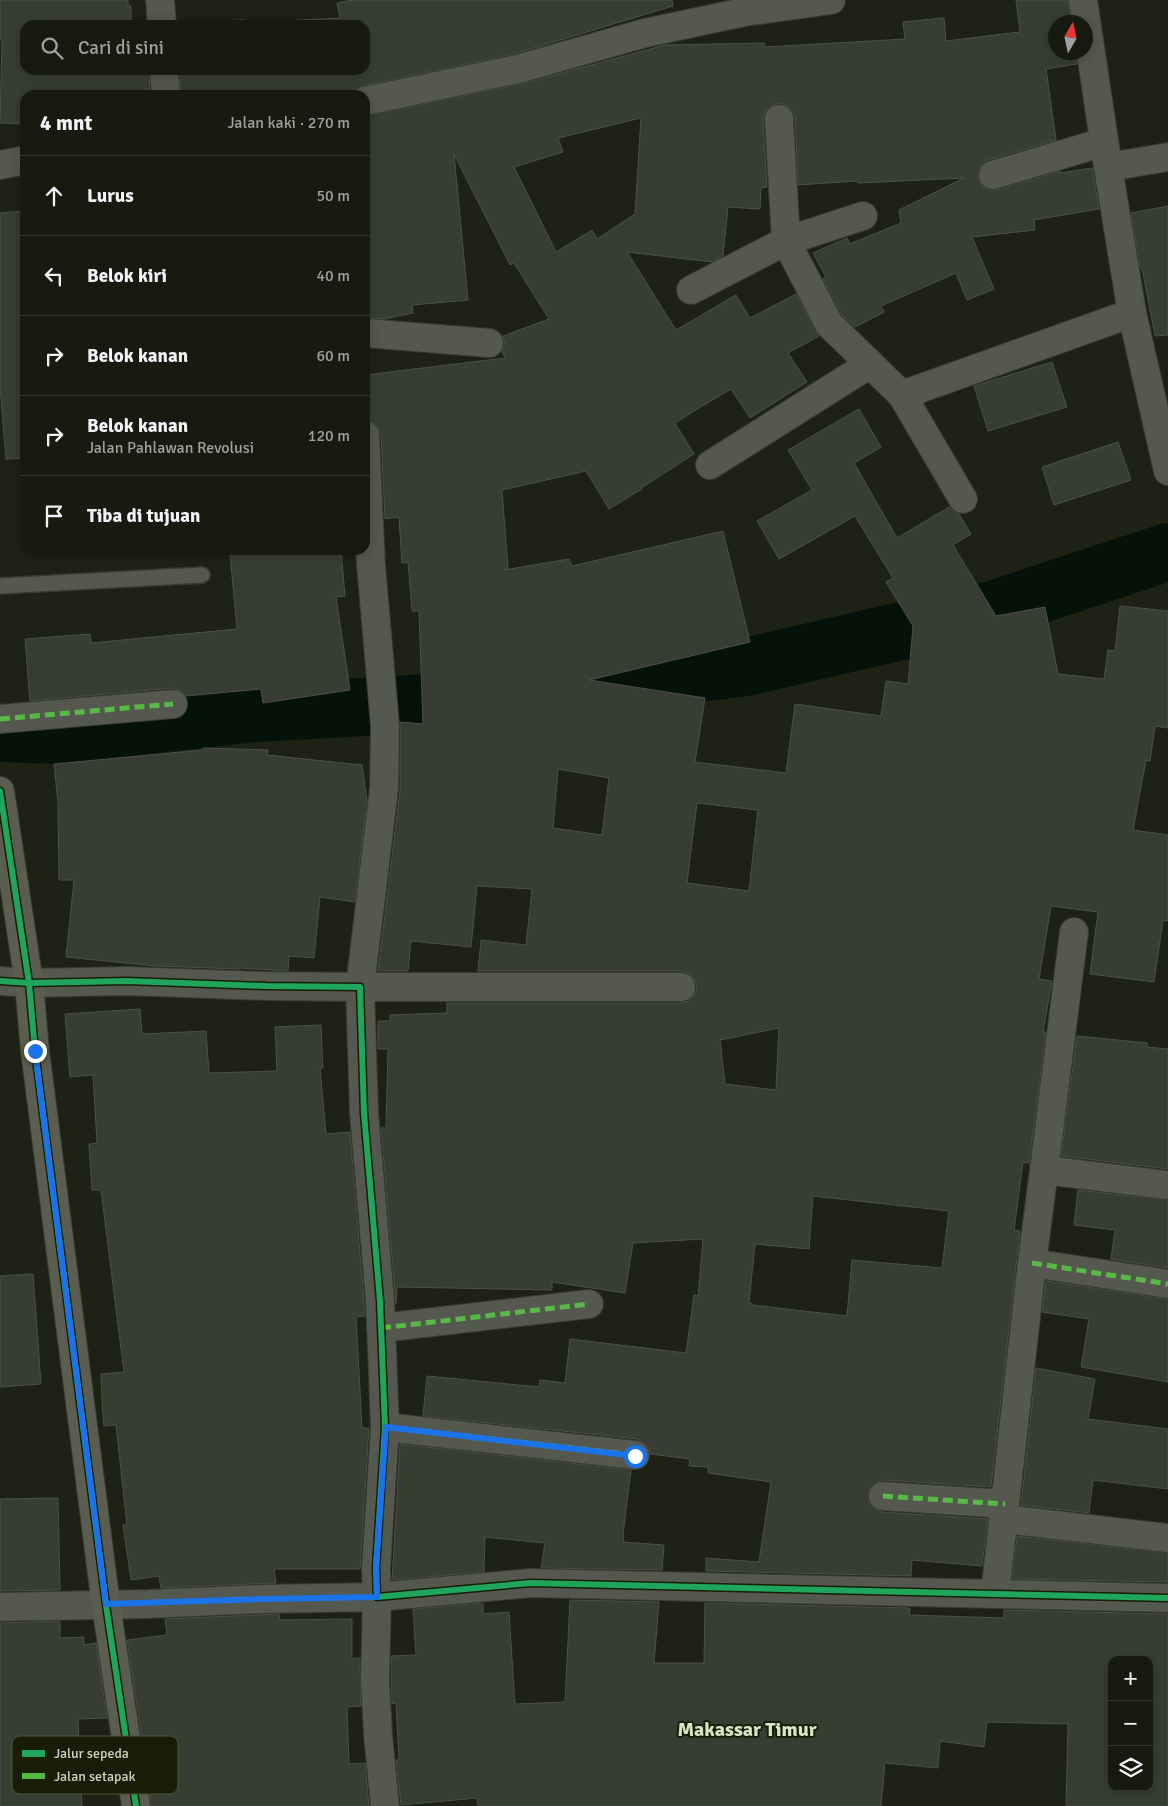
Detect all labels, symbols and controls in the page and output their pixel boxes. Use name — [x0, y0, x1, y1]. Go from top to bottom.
north arrow — [1048, 15, 1093, 60]
search box — [20, 20, 370, 75]
icon: search — [38, 34, 66, 62]
text: Cari di sini — [78, 36, 164, 60]
text: 4 mnt — [40, 110, 92, 136]
text: Jalan kaki · 270 m — [228, 113, 350, 133]
icon: ahead — [40, 182, 68, 210]
text: Lurus — [87, 184, 134, 208]
text: 50 m — [316, 186, 350, 206]
icon: left — [40, 262, 68, 290]
text: Belok kiri — [87, 264, 167, 288]
text: 40 m — [316, 266, 350, 286]
icon: right — [40, 342, 68, 370]
text: Belok kanan — [87, 344, 188, 368]
text: 60 m — [316, 346, 350, 366]
text: Belok kanan — [87, 414, 188, 438]
icon: right — [40, 422, 68, 450]
text: 120 m — [308, 426, 350, 446]
text: Jalan Pahlawan Revolusi — [87, 438, 254, 458]
icon: arrive — [40, 502, 68, 530]
text: Tiba di tujuan — [87, 504, 200, 528]
route end — [24, 1040, 47, 1063]
route start — [624, 1445, 647, 1468]
map controls — [1108, 1656, 1153, 1791]
button: + — [1108, 1656, 1153, 1701]
button: − — [1108, 1701, 1153, 1746]
district label: Makassar Timur — [677, 1717, 817, 1742]
legend — [12, 1736, 178, 1794]
text: Jalur sepeda — [54, 1745, 129, 1762]
button: layers — [1108, 1746, 1153, 1791]
text: Jalan setapak — [54, 1768, 136, 1785]

